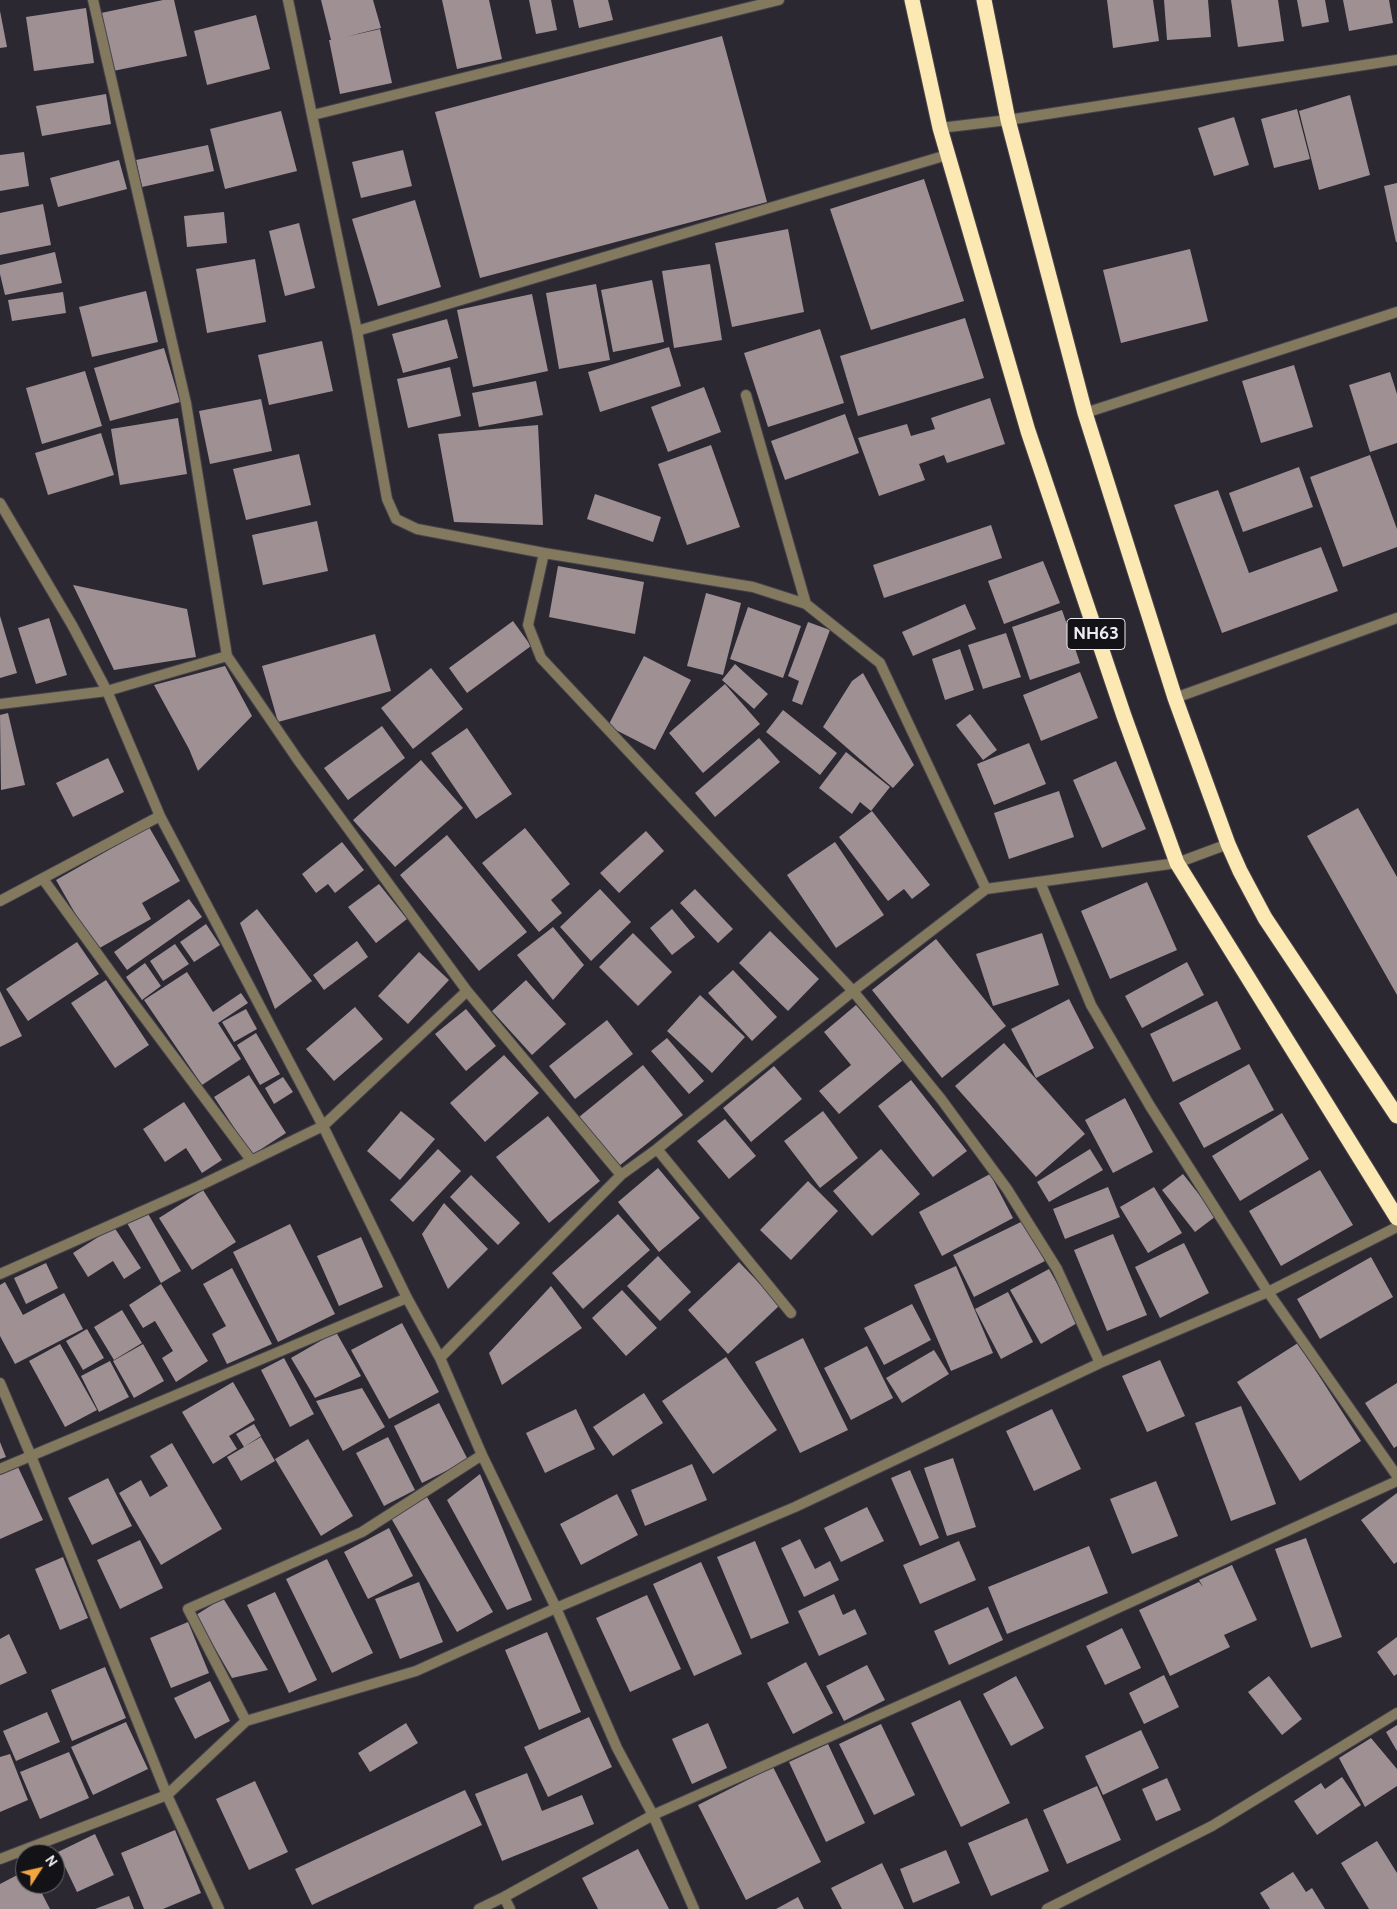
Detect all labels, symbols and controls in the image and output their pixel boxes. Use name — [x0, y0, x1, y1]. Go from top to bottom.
road number: NH63 — [1067, 618, 1125, 650]
north arrow — [15, 1844, 65, 1894]
text: N — [41, 1852, 62, 1870]

